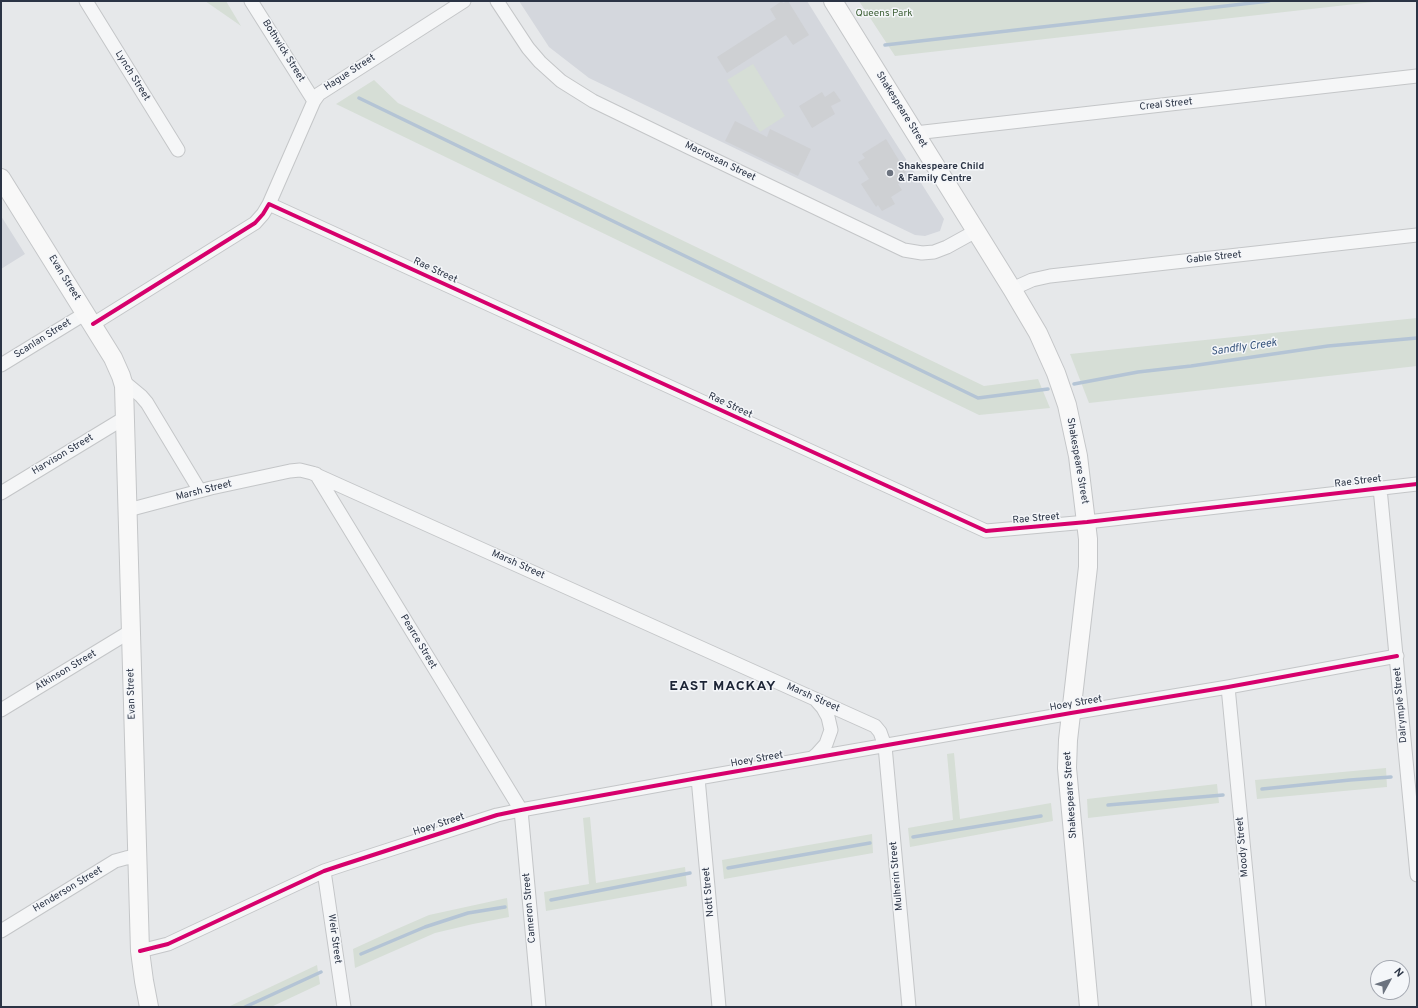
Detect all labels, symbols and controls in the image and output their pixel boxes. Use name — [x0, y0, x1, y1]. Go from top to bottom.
park label: Queens Park — [855, 8, 913, 20]
street label: Bothwick Street — [259, 18, 307, 84]
street label: Lynch Street — [112, 49, 152, 103]
street label: Hague Street — [322, 52, 378, 94]
street label: Shakespeare Street — [873, 70, 929, 150]
street label: Creal Street — [1139, 96, 1193, 114]
street label: Macrossan Street — [683, 140, 757, 184]
place label: Shakespeare Child & Family Centre — [898, 161, 984, 184]
marker: Shakespeare Child & Family Centre — [885, 168, 895, 178]
street label: Gable Street — [1186, 249, 1242, 267]
street label: Evan Street — [45, 253, 83, 303]
street label: Rae Street — [411, 256, 459, 286]
street label: Scanlan Street — [12, 317, 74, 361]
water label: Sandfly Creek — [1210, 337, 1278, 359]
street label: Rae Street — [706, 391, 754, 421]
street label: Shakespeare Street — [1064, 417, 1090, 505]
street label: Harvison Street — [30, 432, 96, 478]
street label: Rae Street — [1334, 473, 1382, 491]
street label: Marsh Street — [175, 478, 233, 504]
street label: Rae Street — [1012, 511, 1060, 527]
street label: Marsh Street — [489, 548, 547, 582]
street label: Pearce Street — [397, 613, 439, 671]
street label: Atkinson Street — [33, 648, 99, 694]
street label: Dalrymple Street — [1392, 667, 1410, 743]
street label: Evan Street — [125, 668, 139, 720]
district label: EAST MACKAY — [669, 679, 777, 695]
street label: Marsh Street — [784, 681, 842, 715]
street label: Hoey Street — [1049, 693, 1103, 715]
street label: Hoey Street — [730, 749, 784, 771]
street label: Shakespeare Street — [1062, 751, 1080, 839]
street label: Hoey Street — [412, 811, 466, 839]
street label: Moody Street — [1234, 816, 1252, 878]
street label: Mulherin Street — [888, 841, 906, 911]
street label: Henderson Street — [31, 865, 105, 915]
street label: Nott Street — [701, 867, 717, 917]
street label: Cameron Street — [521, 872, 539, 944]
street label: Weir Street — [325, 913, 343, 965]
north arrow — [1370, 960, 1410, 1000]
text: N — [1391, 965, 1406, 980]

